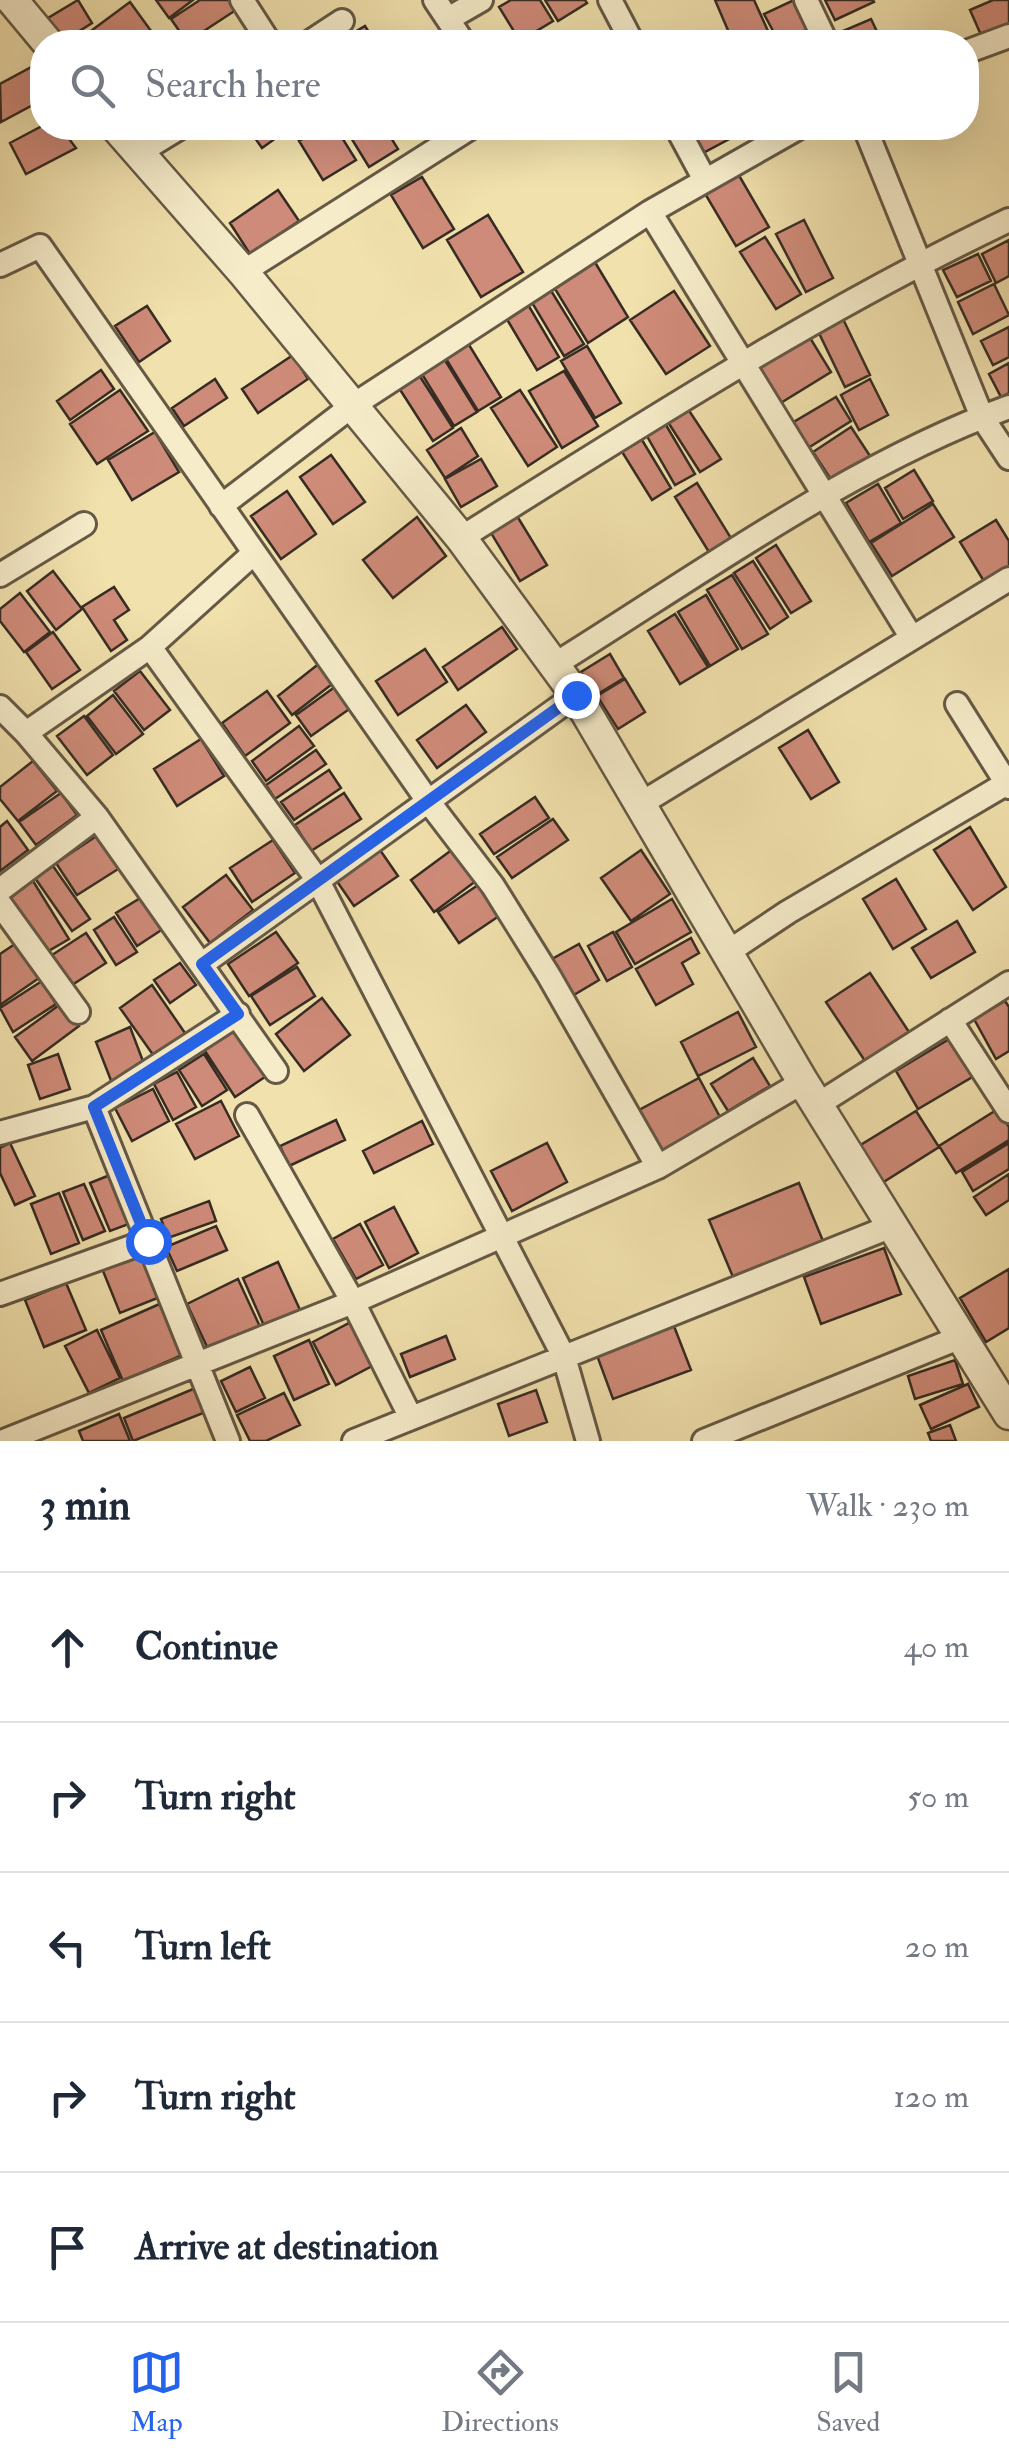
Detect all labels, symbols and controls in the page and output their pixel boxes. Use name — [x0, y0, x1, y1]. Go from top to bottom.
search box — [30, 30, 979, 140]
icon: search — [65, 58, 120, 113]
text: Search here — [145, 61, 321, 109]
route end — [554, 673, 600, 719]
route start — [126, 1219, 172, 1265]
text: 3 min — [40, 1480, 130, 1532]
text: Walk · 230 m — [806, 1486, 969, 1526]
icon: ahead — [40, 1620, 95, 1675]
text: Continue — [135, 1623, 278, 1671]
text: 40 m — [904, 1627, 969, 1667]
icon: right — [40, 1770, 95, 1825]
text: Turn right — [135, 1773, 296, 1821]
text: 50 m — [907, 1777, 969, 1817]
icon: left — [40, 1920, 95, 1975]
text: Turn left — [135, 1923, 271, 1971]
text: 20 m — [905, 1927, 969, 1967]
icon: right — [40, 2070, 95, 2125]
text: Turn right — [135, 2073, 296, 2121]
text: 120 m — [893, 2077, 969, 2117]
icon: arrive — [40, 2220, 95, 2275]
text: Arrive at destination — [135, 2223, 439, 2271]
tab: Map — [129, 2345, 184, 2440]
tab: Directions — [441, 2345, 559, 2440]
tab: Saved — [816, 2345, 880, 2440]

